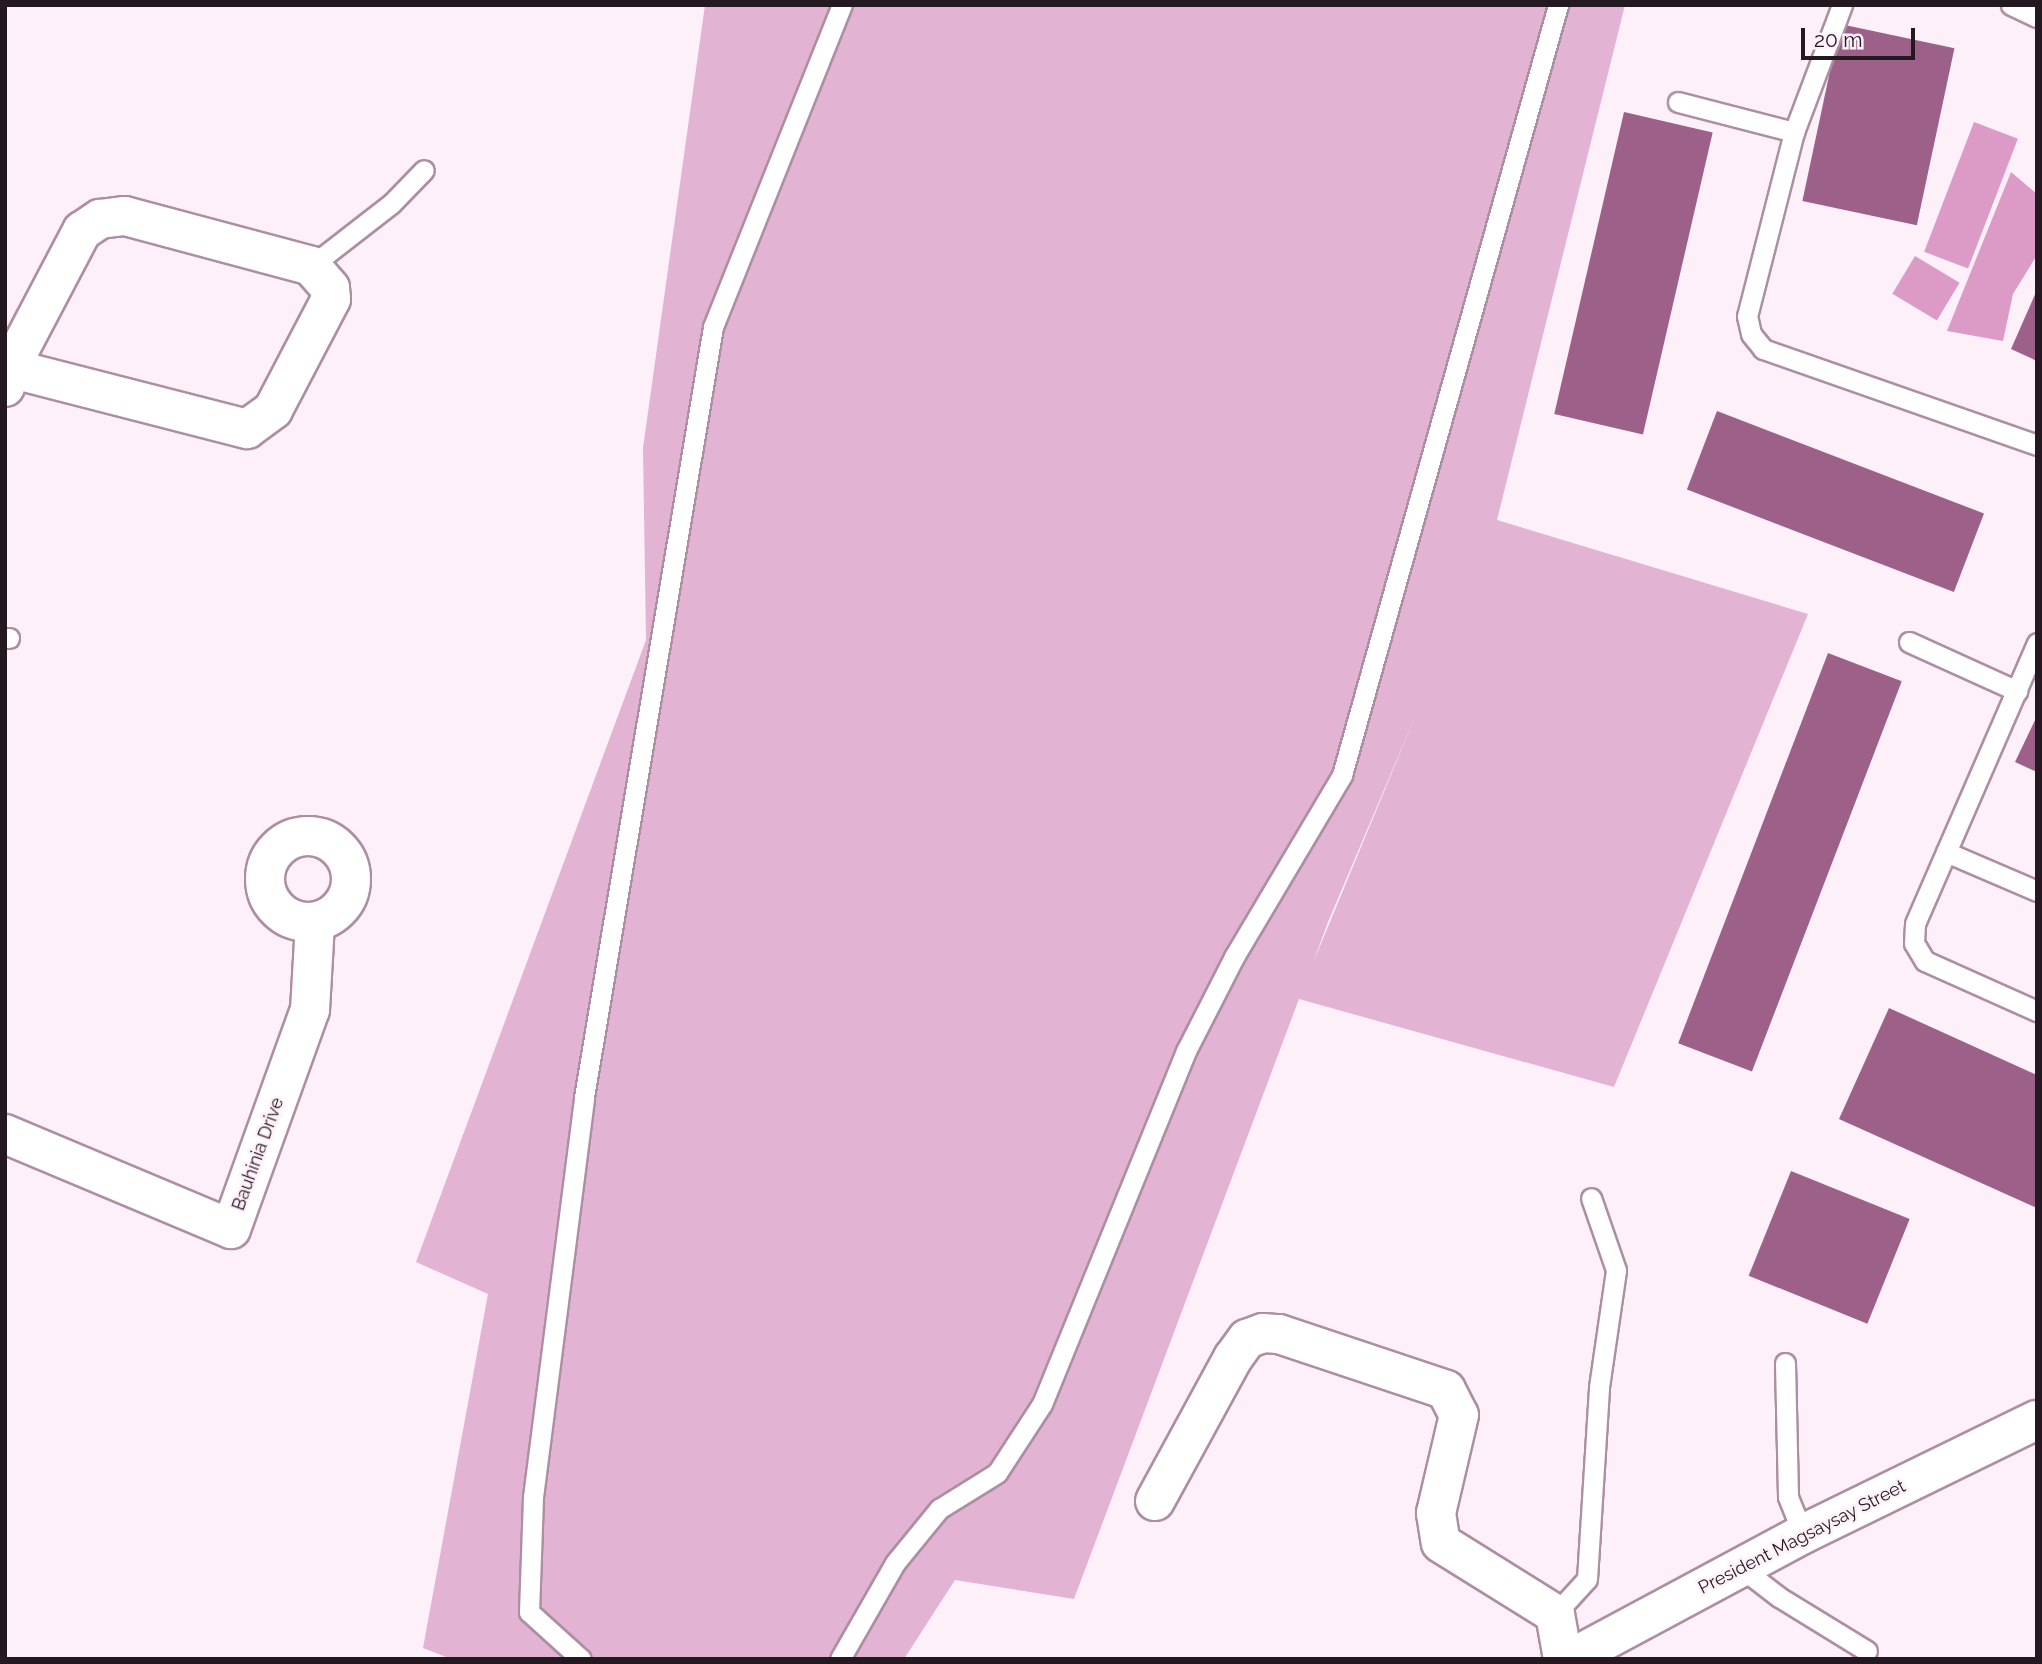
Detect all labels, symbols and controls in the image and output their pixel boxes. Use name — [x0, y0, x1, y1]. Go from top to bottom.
scale bar — [1804, 14, 1918, 58]
text: 20 m — [1814, 27, 1862, 52]
street label: Bauhinia Drive — [228, 1095, 288, 1213]
street label: President Magsaysay Street — [1695, 1475, 1909, 1599]

